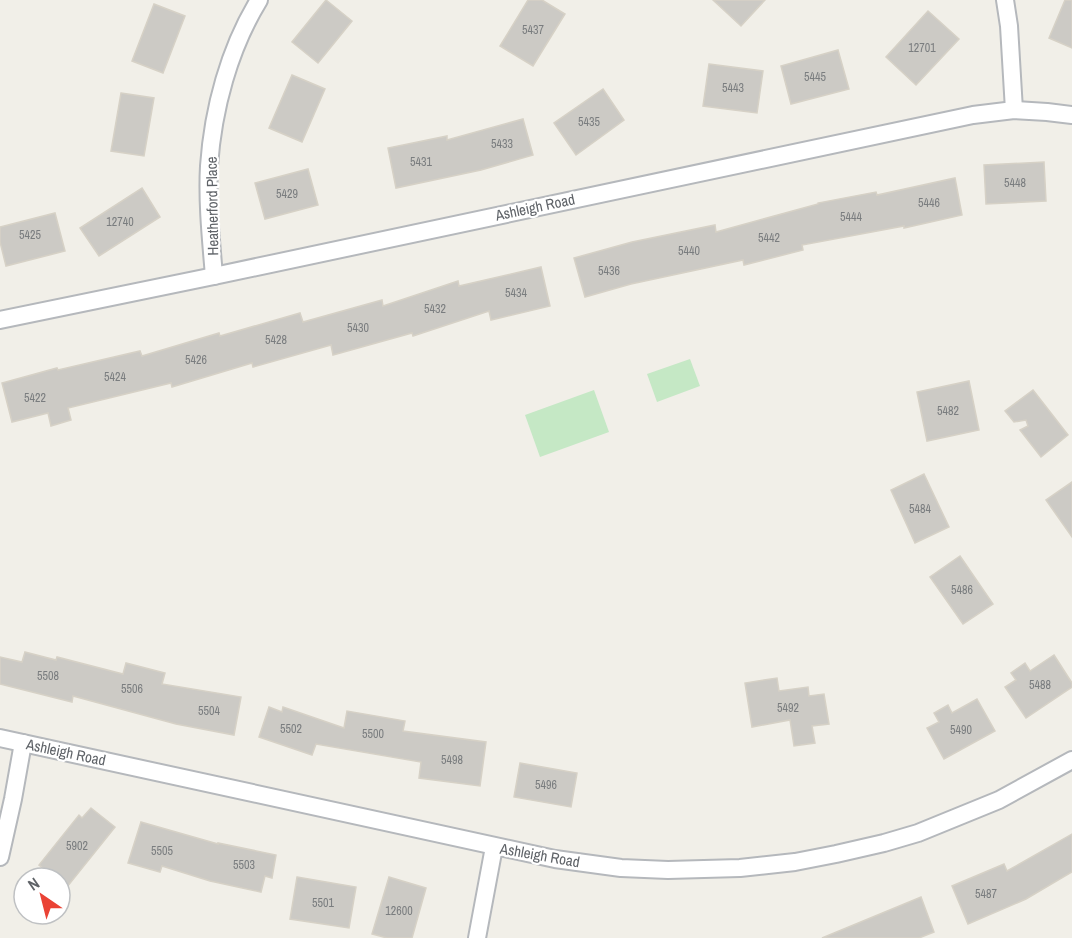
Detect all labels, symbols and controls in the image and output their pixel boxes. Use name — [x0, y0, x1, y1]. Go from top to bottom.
house number: 5437 — [522, 22, 544, 38]
house number: 12701 — [908, 40, 936, 56]
house number: 5445 — [804, 69, 826, 85]
house number: 5443 — [722, 80, 744, 96]
house number: 5435 — [578, 114, 600, 130]
house number: 5433 — [491, 136, 513, 152]
house number: 5431 — [410, 154, 432, 170]
street label: Heatherford Place — [201, 156, 223, 256]
house number: 5448 — [1004, 175, 1026, 191]
house number: 5429 — [276, 186, 298, 202]
street label: Ashleigh Road — [492, 188, 577, 226]
house number: 5446 — [918, 195, 940, 211]
house number: 5444 — [840, 209, 862, 225]
house number: 12740 — [106, 214, 134, 230]
house number: 5425 — [19, 227, 41, 243]
house number: 5442 — [758, 230, 780, 246]
house number: 5440 — [678, 243, 700, 259]
house number: 5436 — [598, 263, 620, 279]
house number: 5434 — [505, 285, 527, 301]
house number: 5432 — [424, 301, 446, 317]
house number: 5430 — [347, 320, 369, 336]
house number: 5428 — [265, 332, 287, 348]
house number: 5426 — [185, 352, 207, 368]
house number: 5424 — [104, 369, 126, 385]
house number: 5422 — [24, 390, 46, 406]
house number: 5482 — [937, 403, 959, 419]
house number: 5484 — [909, 501, 931, 517]
house number: 5486 — [951, 582, 973, 598]
house number: 5508 — [37, 668, 59, 684]
house number: 5488 — [1029, 677, 1051, 693]
house number: 5506 — [121, 681, 143, 697]
house number: 5492 — [777, 700, 799, 716]
house number: 5504 — [198, 703, 220, 719]
house number: 5502 — [280, 721, 302, 737]
house number: 5490 — [950, 722, 972, 738]
house number: 5500 — [362, 726, 384, 742]
street label: Ashleigh Road — [23, 733, 108, 771]
house number: 5498 — [441, 752, 463, 768]
house number: 5496 — [535, 777, 557, 793]
street label: Ashleigh Road — [497, 837, 582, 872]
house number: 5902 — [66, 838, 88, 854]
house number: 5505 — [151, 843, 173, 859]
house number: 5503 — [233, 857, 255, 873]
north arrow — [12, 866, 72, 926]
text: N — [23, 872, 44, 895]
house number: 5487 — [975, 886, 997, 902]
house number: 5501 — [312, 895, 334, 911]
house number: 12600 — [385, 903, 413, 919]

